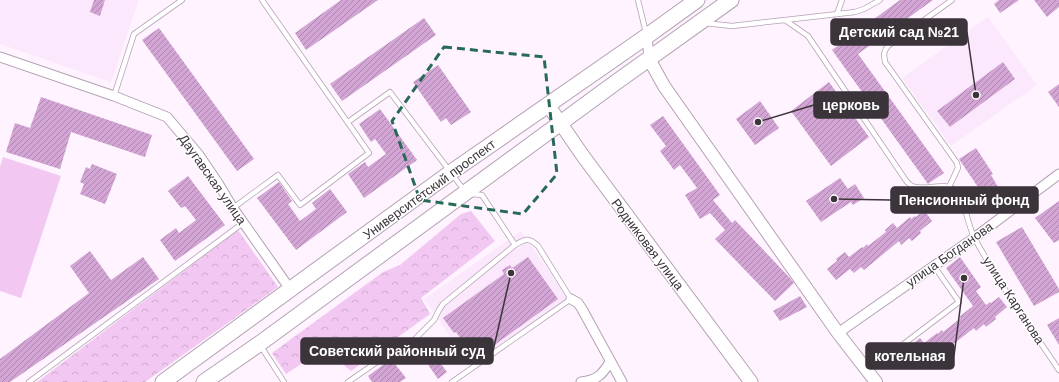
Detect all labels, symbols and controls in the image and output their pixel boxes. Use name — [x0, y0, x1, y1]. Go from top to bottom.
callout: Детский сад №21 — [831, 19, 967, 45]
text: Детский сад №21 — [839, 24, 959, 40]
callout: церковь — [814, 92, 888, 118]
text: церковь — [822, 97, 880, 113]
street label: Даугавская улица — [176, 131, 250, 228]
street label: Университетский проспект — [360, 136, 498, 242]
callout: Пенсионный фонд — [891, 187, 1038, 213]
text: Пенсионный фонд — [899, 192, 1029, 208]
street label: Родниковая улица — [608, 196, 687, 294]
street label: улица Богданова — [903, 218, 996, 290]
street label: улица Карганова — [980, 254, 1048, 348]
callout: Советский районный суд — [301, 338, 493, 364]
text: Советский районный суд — [309, 343, 485, 359]
callout: котельная — [866, 343, 954, 369]
text: котельная — [874, 348, 946, 364]

